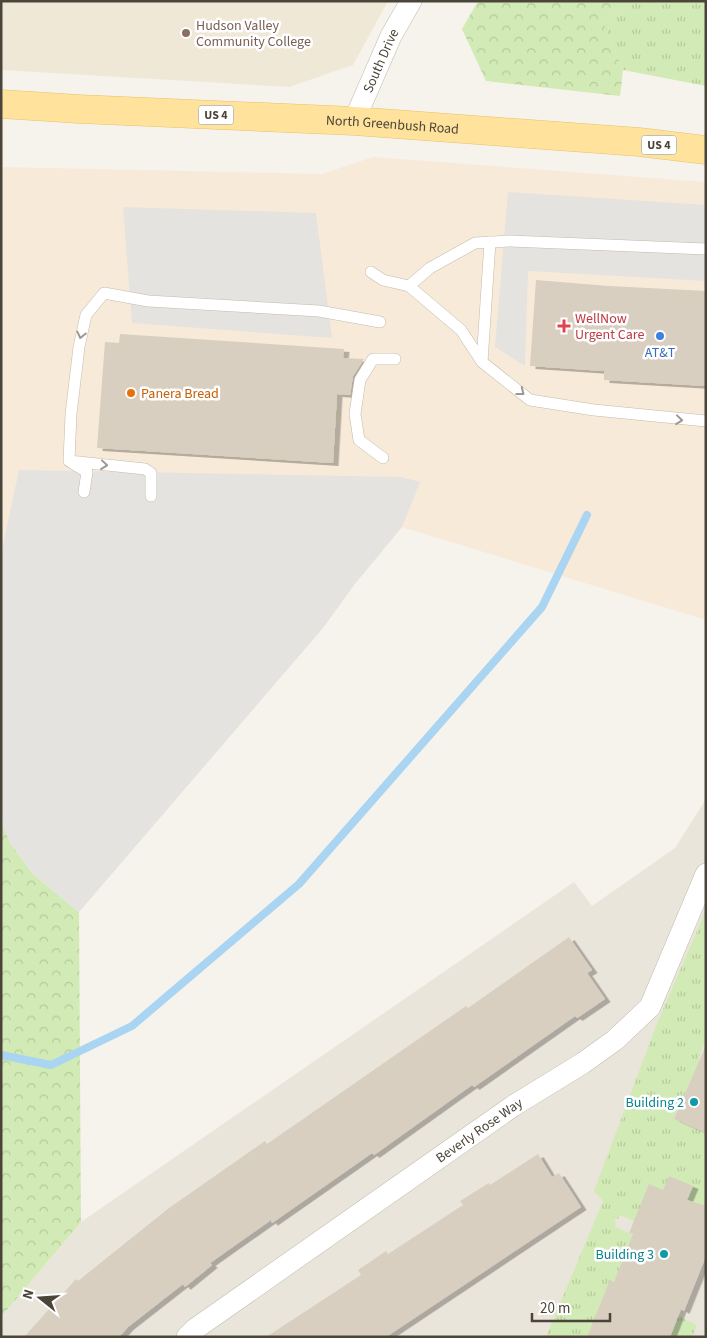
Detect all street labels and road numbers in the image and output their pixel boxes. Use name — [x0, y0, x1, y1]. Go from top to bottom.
street label: South Drive — [358, 25, 404, 96]
road number: US 4 — [198, 106, 234, 124]
street label: North Greenbush Road — [325, 111, 460, 140]
road number: US 4 — [642, 136, 676, 154]
street label: Beverly Rose Way — [432, 1093, 527, 1168]

